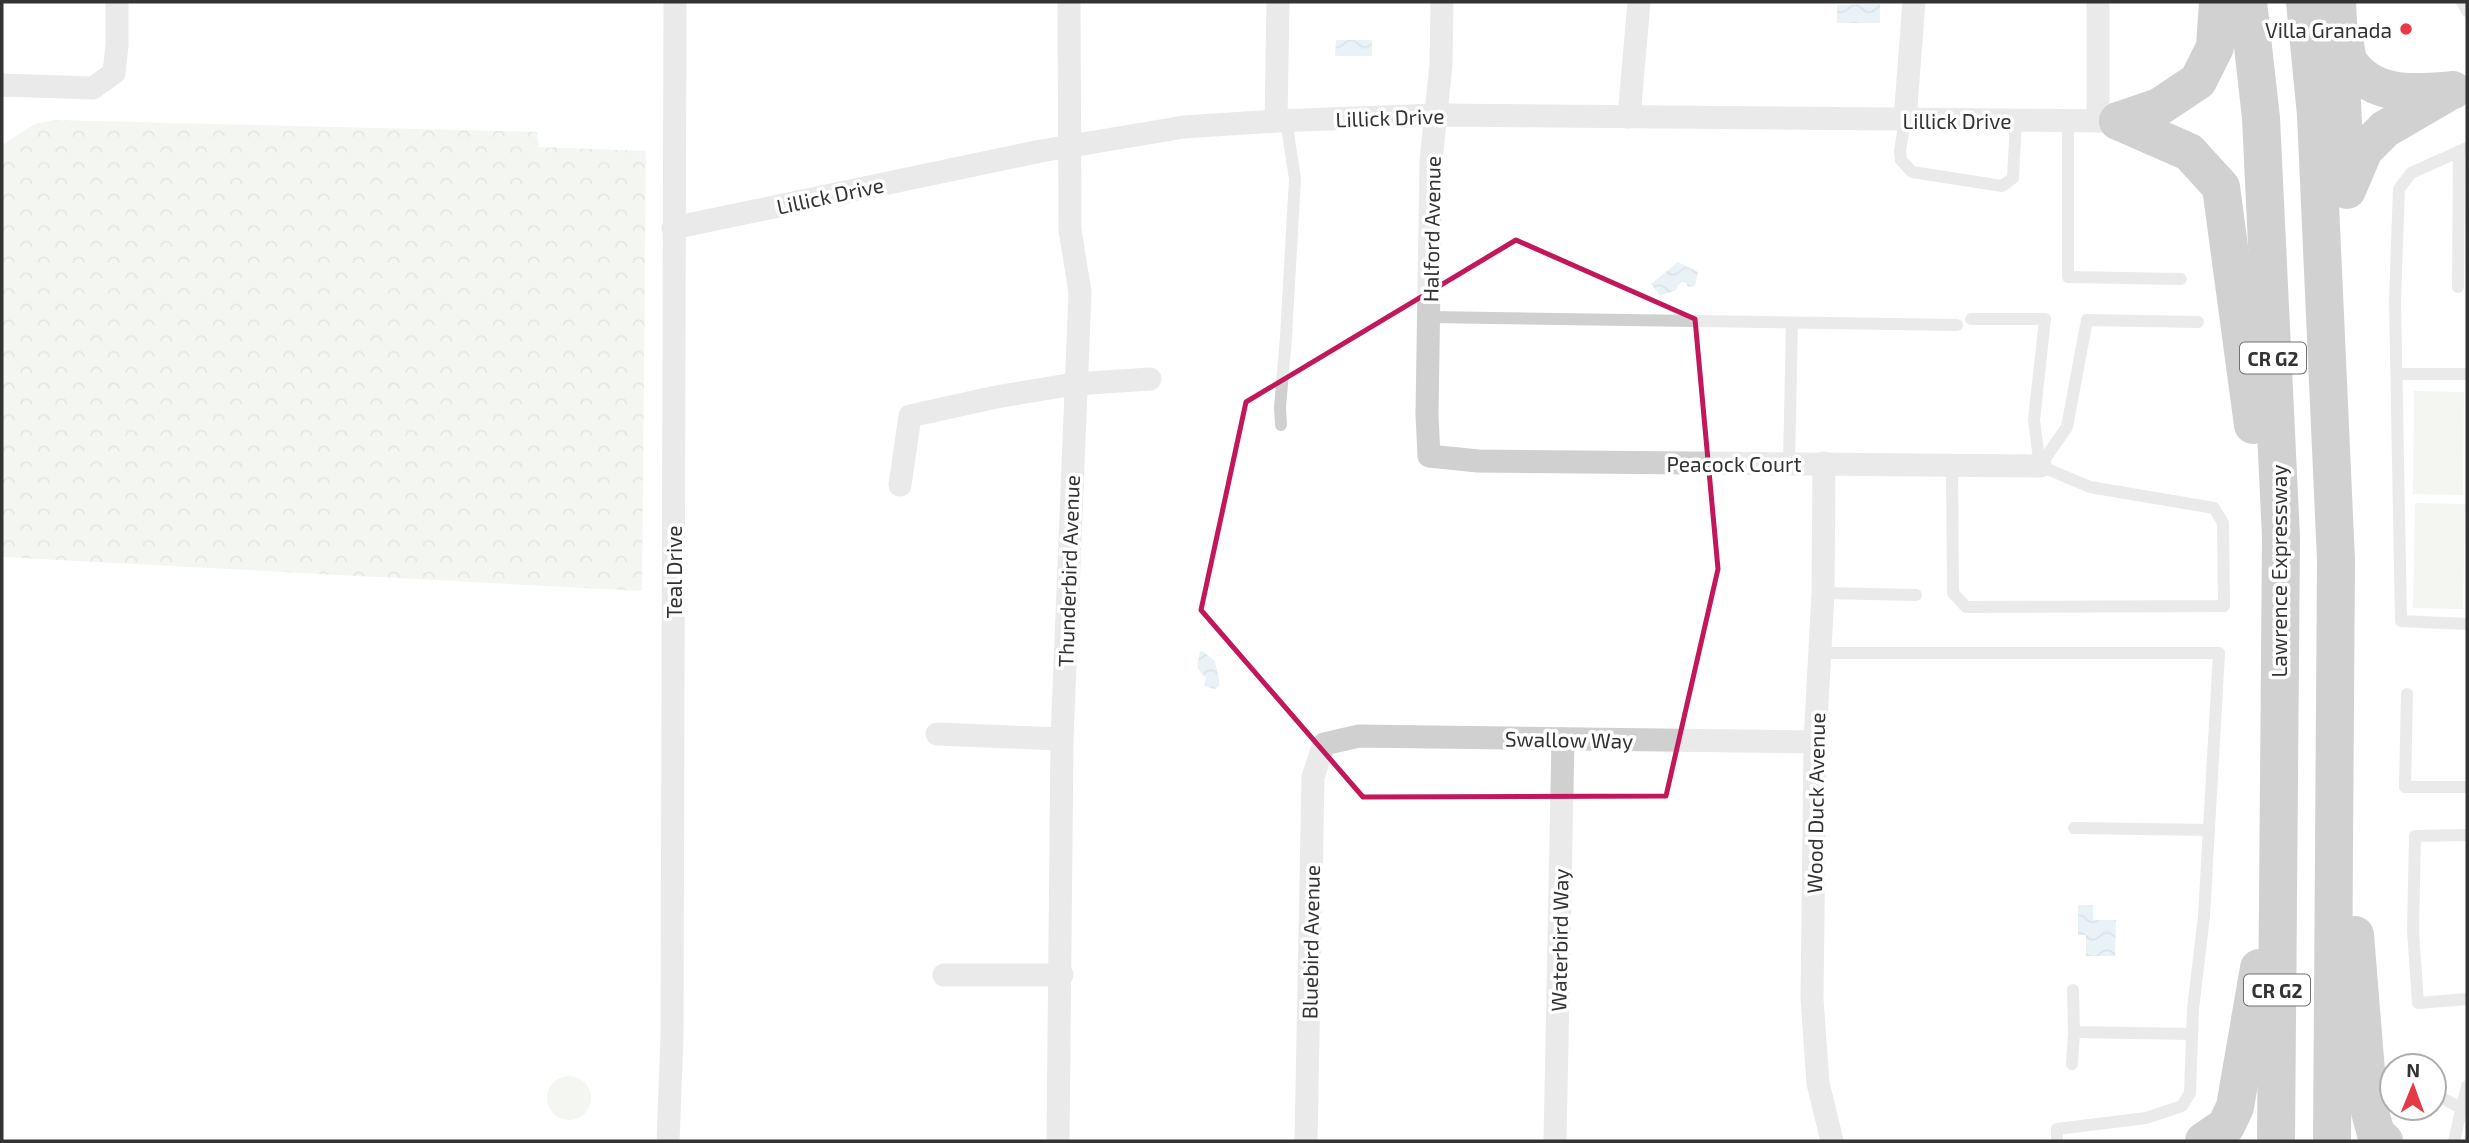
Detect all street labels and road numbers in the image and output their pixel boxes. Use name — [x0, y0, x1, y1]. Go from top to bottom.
street label: Lillick Drive — [1335, 103, 1445, 131]
street label: Lillick Drive — [1903, 108, 2011, 133]
street label: Halford Avenue — [1417, 156, 1445, 302]
street label: Lillick Drive — [774, 171, 886, 219]
road number: CR G2 — [2240, 342, 2306, 374]
street label: Peacock Court — [1667, 451, 1801, 476]
street label: Lawrence Expressway — [2266, 465, 2291, 677]
street label: Thunderbird Avenue — [1052, 474, 1084, 668]
street label: Teal Drive — [661, 526, 686, 618]
street label: Wood Duck Avenue — [1801, 712, 1829, 894]
street label: Swallow Way — [1505, 725, 1633, 753]
street label: Bluebird Avenue — [1296, 865, 1324, 1019]
street label: Waterbird Way — [1545, 868, 1573, 1012]
road number: CR G2 — [2244, 974, 2310, 1006]

